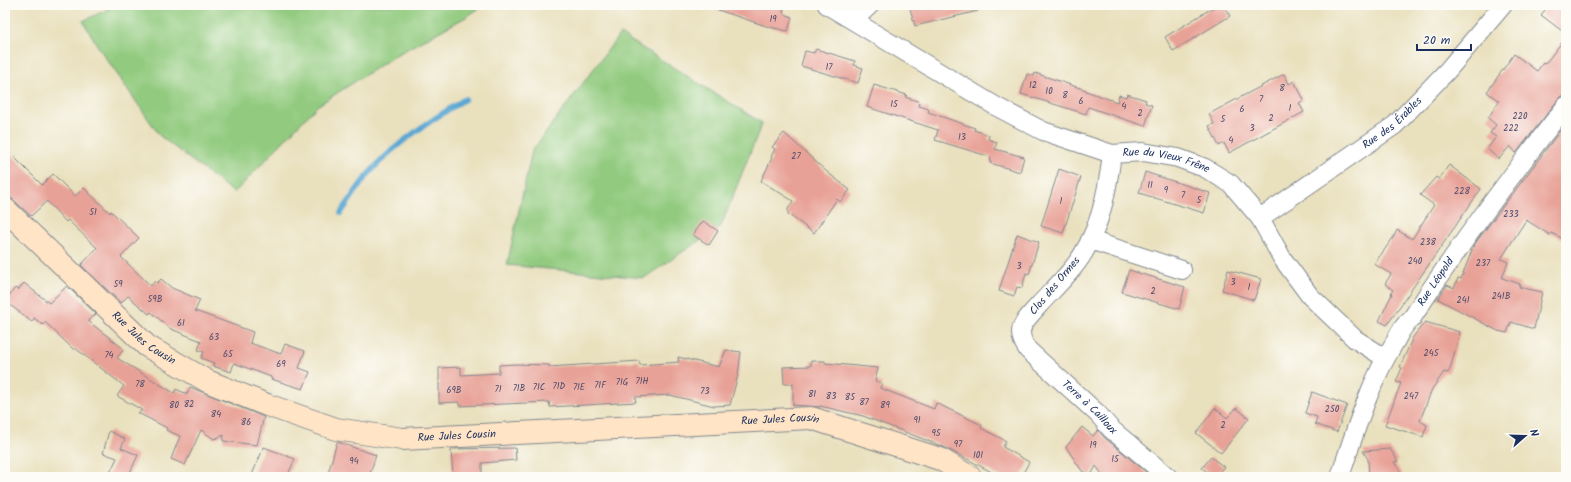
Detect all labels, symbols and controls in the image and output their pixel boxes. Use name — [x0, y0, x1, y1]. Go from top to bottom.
house number: 19 — [769, 12, 777, 27]
scale bar — [1417, 26, 1471, 52]
text: 20 m — [1423, 31, 1451, 50]
house number: 17 — [826, 60, 833, 75]
house number: 12 — [1029, 78, 1037, 93]
house number: 8 — [1279, 81, 1285, 96]
house number: 10 — [1045, 84, 1053, 99]
house number: 8 — [1062, 88, 1068, 103]
house number: 7 — [1259, 92, 1264, 107]
street label: Rue des Érables — [1359, 93, 1427, 154]
house number: 6 — [1078, 94, 1084, 109]
house number: 15 — [890, 97, 899, 112]
house number: 4 — [1122, 99, 1127, 114]
house number: 1 — [1289, 101, 1292, 116]
house number: 6 — [1239, 102, 1245, 117]
house number: 2 — [1137, 106, 1143, 121]
house number: 220 — [1513, 109, 1528, 124]
house number: 2 — [1268, 111, 1274, 126]
house number: 5 — [1221, 112, 1227, 127]
house number: 3 — [1249, 121, 1255, 136]
house number: 222 — [1503, 121, 1519, 136]
house number: 13 — [958, 130, 966, 145]
house number: 4 — [1229, 133, 1234, 148]
street label: Rue du Vieux Frêne — [1122, 143, 1214, 178]
house number: 27 — [791, 149, 802, 164]
house number: 11 — [1147, 178, 1153, 193]
house number: 9 — [1164, 183, 1169, 198]
house number: 228 — [1454, 184, 1471, 199]
house number: 7 — [1181, 188, 1186, 203]
house number: 5 — [1197, 193, 1203, 208]
house number: 1 — [1060, 194, 1063, 209]
house number: 51 — [89, 205, 97, 220]
house number: 233 — [1503, 207, 1519, 222]
house number: 238 — [1420, 235, 1436, 250]
street label: Clos des Ormes — [1025, 253, 1085, 319]
house number: 240 — [1408, 254, 1423, 269]
street label: Rue Léopold — [1413, 254, 1459, 310]
house number: 237 — [1476, 256, 1491, 271]
house number: 3 — [1016, 259, 1022, 274]
house number: 3 — [1230, 275, 1236, 290]
house number: 59 — [113, 277, 123, 292]
house number: 1 — [1248, 280, 1251, 295]
house number: 2 — [1150, 284, 1156, 299]
house number: 241B — [1492, 289, 1511, 304]
house number: 59B — [148, 292, 163, 307]
house number: 241 — [1456, 293, 1470, 308]
street label: Rue Jules Cousin — [107, 307, 179, 370]
house number: 61 — [177, 316, 185, 331]
house number: 63 — [209, 330, 219, 345]
house number: 245 — [1423, 346, 1440, 361]
house number: 65 — [223, 347, 234, 362]
house number: 74 — [104, 348, 114, 363]
house number: 69 — [276, 357, 286, 372]
house number: 71H — [635, 374, 649, 389]
house number: 71G — [616, 375, 628, 390]
street label: Terre à Cailloux — [1057, 376, 1121, 439]
house number: 78 — [135, 377, 145, 392]
house number: 71F — [594, 378, 607, 393]
house number: 71D — [553, 379, 566, 394]
house number: 71C — [533, 380, 545, 395]
house number: 71E — [573, 380, 586, 395]
house number: 71B — [513, 381, 526, 396]
house number: 71 — [495, 382, 502, 397]
house number: 69B — [446, 383, 462, 398]
house number: 73 — [700, 384, 710, 399]
house number: 81 — [808, 387, 816, 402]
house number: 83 — [826, 389, 836, 404]
house number: 247 — [1404, 389, 1419, 404]
house number: 85 — [845, 390, 856, 405]
house number: 87 — [859, 395, 870, 410]
house number: 82 — [184, 397, 194, 412]
house number: 80 — [169, 398, 179, 413]
house number: 89 — [880, 398, 891, 413]
house number: 250 — [1325, 402, 1340, 417]
house number: 84 — [211, 407, 221, 422]
street label: Rue Jules Cousin — [741, 409, 822, 431]
house number: 91 — [913, 413, 921, 428]
house number: 86 — [241, 415, 251, 430]
north arrow — [1505, 416, 1545, 456]
house number: 2 — [1220, 418, 1226, 433]
street label: Rue Jules Cousin — [417, 425, 496, 447]
house number: 95 — [931, 426, 942, 441]
text: N — [1524, 427, 1543, 439]
house number: 97 — [954, 437, 963, 452]
house number: 19 — [1089, 438, 1097, 453]
house number: 101 — [973, 448, 983, 463]
house number: 15 — [1111, 452, 1120, 467]
house number: 94 — [349, 454, 359, 469]

